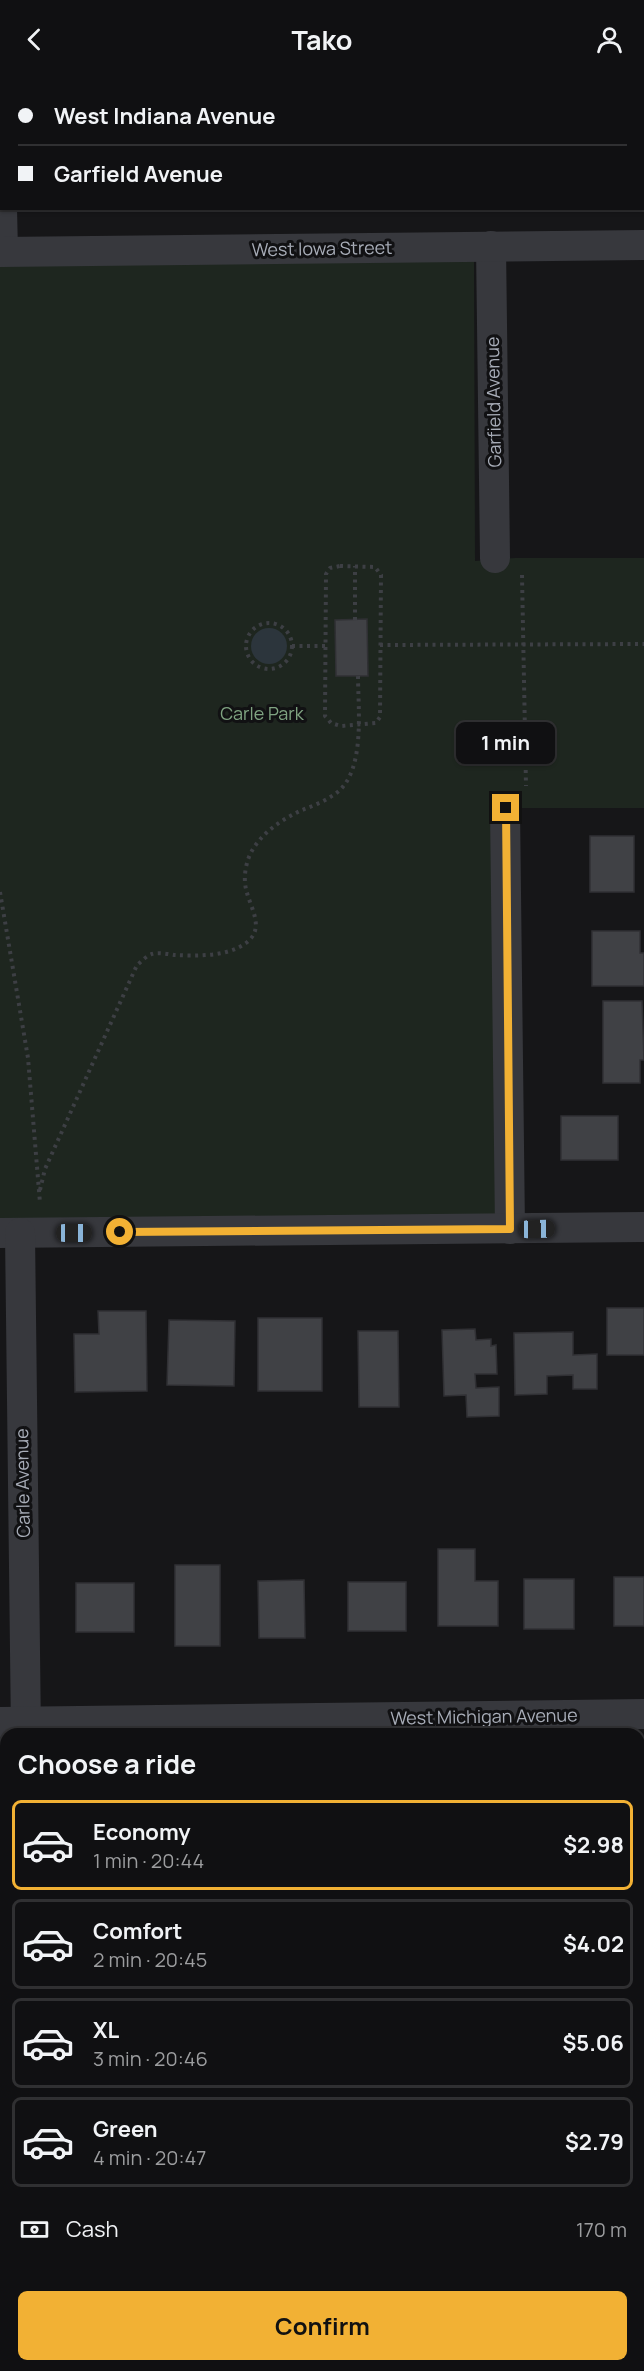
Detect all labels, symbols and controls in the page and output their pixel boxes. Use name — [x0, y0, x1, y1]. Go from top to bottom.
text: Tako — [292, 21, 352, 58]
icon: back — [18, 23, 51, 56]
icon: person — [593, 23, 626, 56]
text: West Indiana Avenue — [54, 101, 276, 131]
text: Garfield Avenue — [54, 159, 223, 189]
street label: West Iowa Street — [251, 235, 393, 261]
street label: Garfield Avenue — [480, 336, 506, 468]
park label: Carle Park — [220, 701, 305, 725]
callout: 1 min — [456, 721, 556, 763]
text: 1 min — [481, 729, 530, 756]
route end — [492, 794, 519, 821]
route start — [106, 1218, 133, 1245]
car — [519, 1220, 555, 1238]
car — [56, 1224, 92, 1242]
street label: Carle Avenue — [9, 1428, 35, 1538]
street label: West Michigan Avenue — [390, 1702, 578, 1730]
text: Choose a ride — [18, 1745, 196, 1782]
text: Economy — [93, 1817, 191, 1847]
icon: car — [21, 1818, 75, 1872]
text: $2.98 — [563, 1830, 624, 1860]
text: 1 min · 20:44 — [93, 1847, 204, 1874]
text: Comfort — [93, 1916, 182, 1946]
icon: car — [21, 1917, 75, 1971]
text: $4.02 — [563, 1929, 624, 1959]
text: 2 min · 20:45 — [93, 1946, 207, 1973]
text: XL — [93, 2015, 119, 2045]
icon: car — [21, 2016, 75, 2070]
text: $5.06 — [562, 2028, 624, 2058]
text: 3 min · 20:46 — [93, 2045, 208, 2072]
text: Green — [93, 2114, 158, 2144]
icon: car — [21, 2115, 75, 2169]
text: $2.79 — [565, 2127, 624, 2157]
text: 4 min · 20:47 — [93, 2144, 206, 2171]
icon: cash — [18, 2213, 51, 2246]
text: Cash — [66, 2214, 119, 2244]
text: 170 m — [576, 2216, 627, 2243]
button: Confirm — [18, 2291, 627, 2360]

